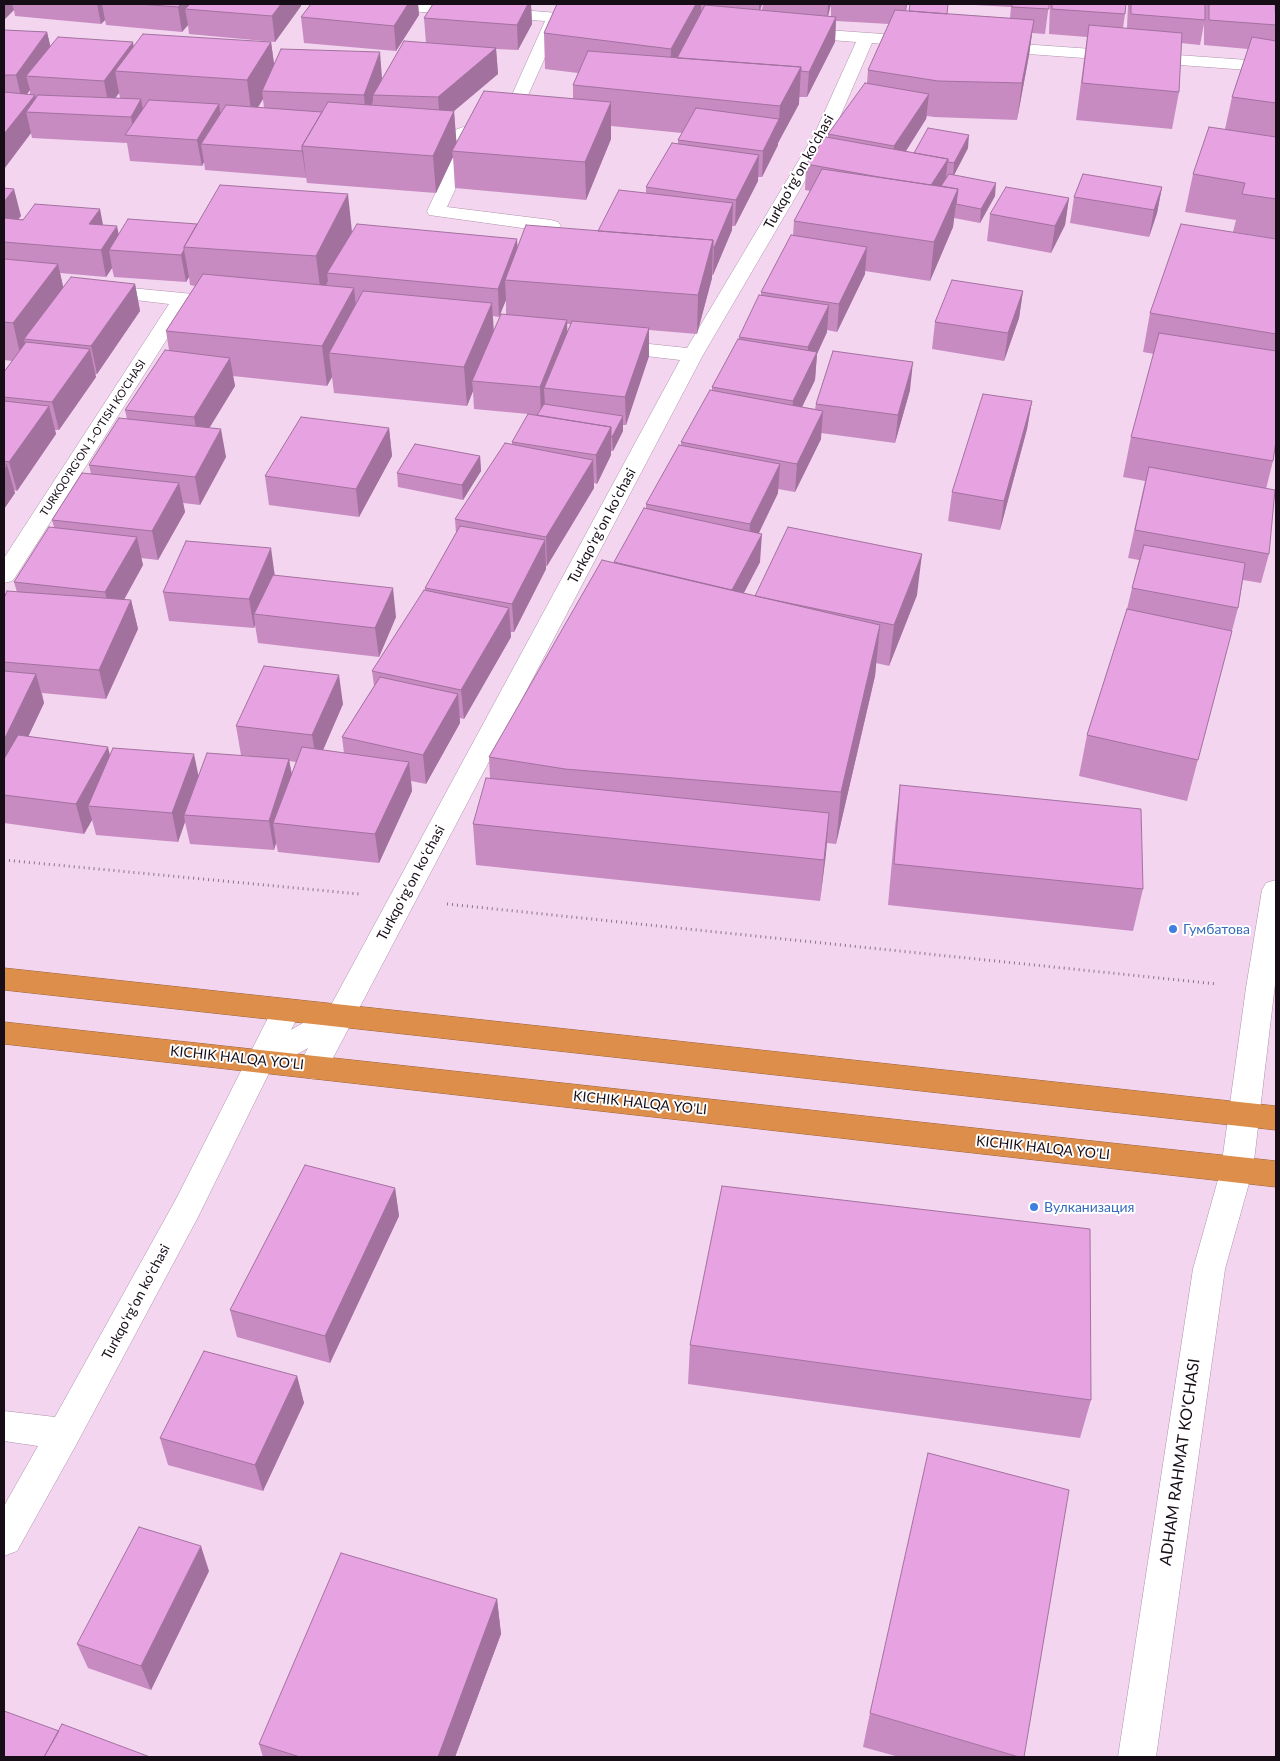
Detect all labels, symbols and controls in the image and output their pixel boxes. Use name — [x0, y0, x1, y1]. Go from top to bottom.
street label: Turkqoʻrgʻon koʻchasi — [761, 112, 837, 232]
street label: TURKQO'RG'ON 1-O'TISH KO'CHASI — [37, 357, 149, 519]
street label: Turkqoʻrgʻon koʻchasi — [564, 465, 640, 587]
street label: Turkqoʻrgʻon koʻchasi — [373, 822, 449, 944]
place label: Гумбатова — [1183, 921, 1250, 937]
marker: Гумбатова — [1167, 923, 1179, 935]
street label: KICHIK HALQA YO'LI — [169, 1043, 305, 1073]
street label: KICHIK HALQA YO'LI — [572, 1088, 708, 1118]
street label: KICHIK HALQA YO'LI — [975, 1133, 1111, 1163]
place label: Вулканизация — [1044, 1199, 1134, 1215]
marker: Вулканизация — [1028, 1201, 1040, 1213]
street label: Turkqoʻrgʻon koʻchasi — [98, 1241, 174, 1363]
street label: ADHAM RAHMAT KO'CHASI — [1156, 1357, 1204, 1567]

